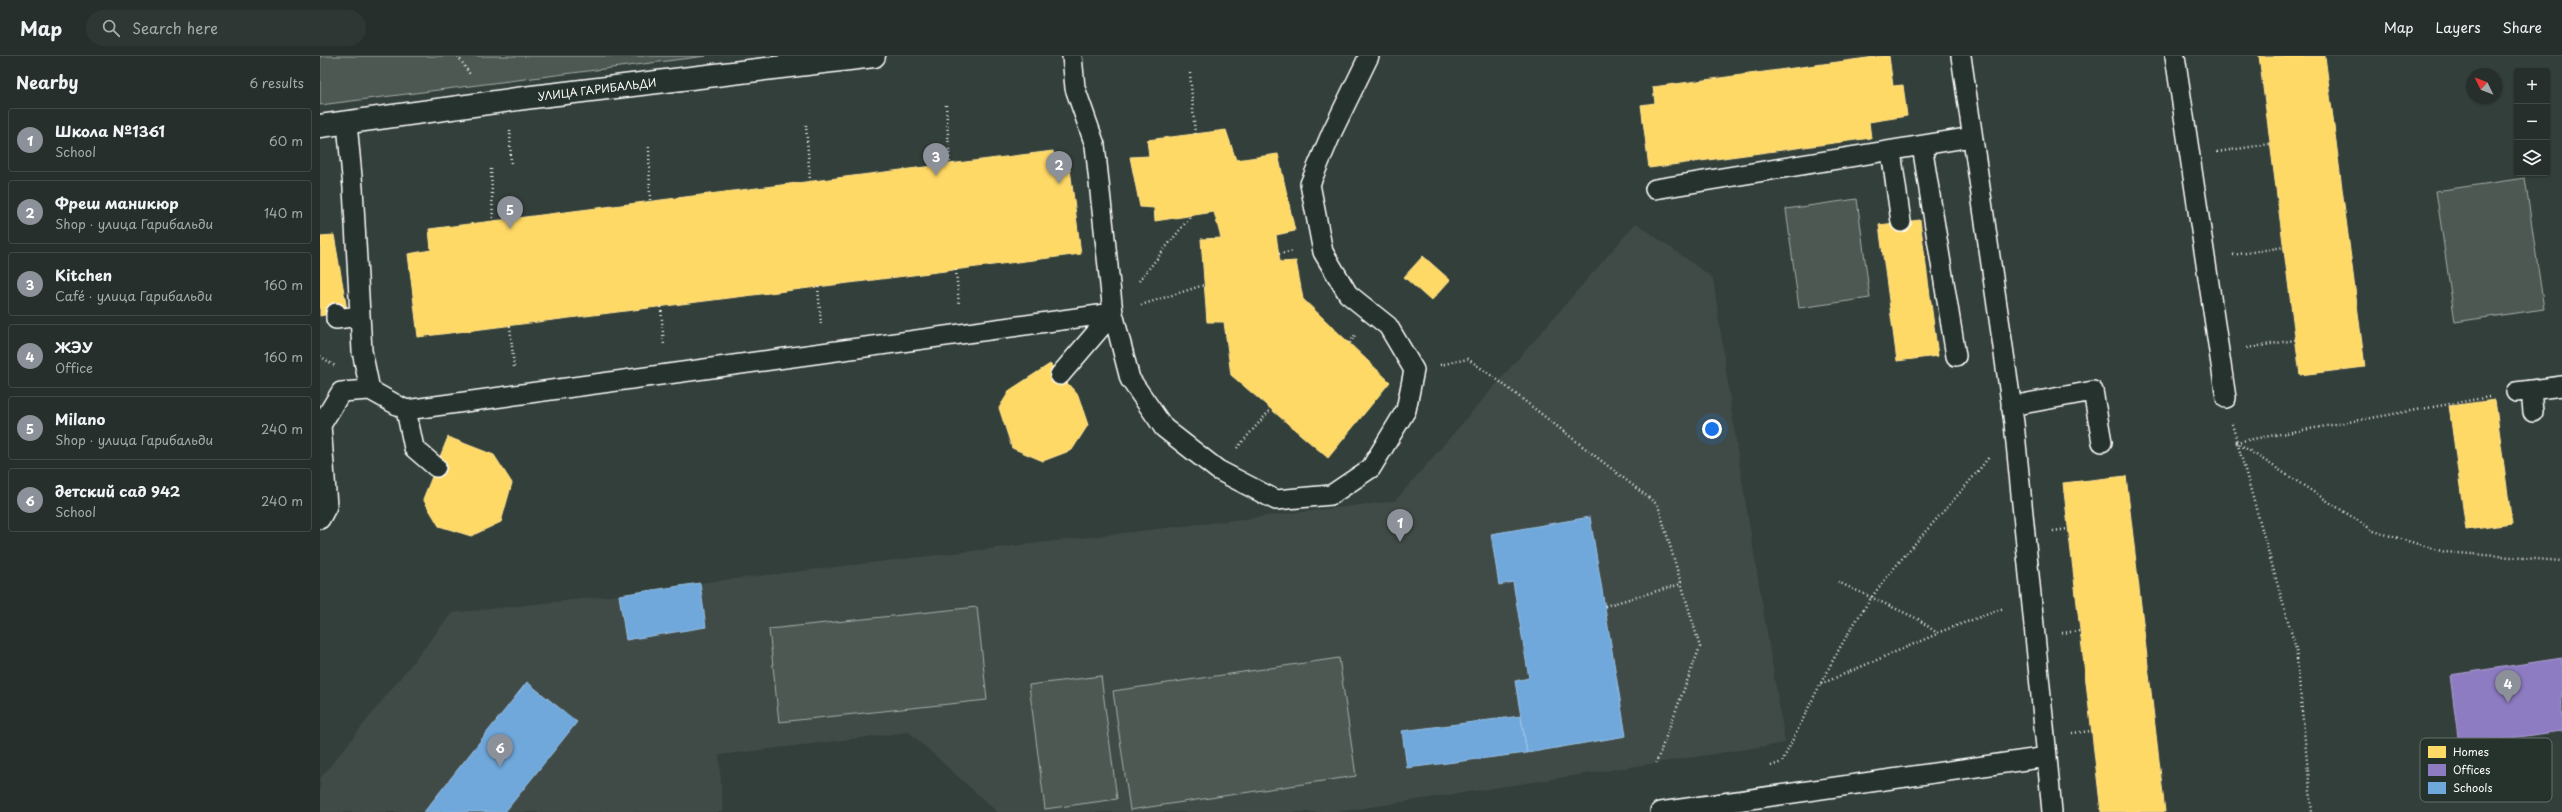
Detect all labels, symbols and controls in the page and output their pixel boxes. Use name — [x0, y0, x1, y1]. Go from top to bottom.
search box — [86, 10, 366, 46]
text: Map — [20, 14, 62, 42]
text: Search here — [132, 16, 218, 39]
icon: search — [100, 17, 122, 39]
text: Map — [2384, 17, 2414, 38]
text: Layers — [2436, 17, 2481, 38]
text: Share — [2503, 17, 2542, 38]
north arrow — [2466, 68, 2502, 104]
map controls — [2514, 68, 2550, 176]
button: + — [2514, 68, 2550, 104]
text: Nearby — [16, 69, 78, 95]
text: 6 results — [249, 73, 304, 92]
street label: УЛИЦА ГАРИБАЛЬДИ — [537, 73, 657, 105]
button: − — [2514, 104, 2550, 140]
text: Школа №1361 — [55, 119, 165, 142]
text: 1 — [27, 131, 33, 150]
text: 60 m — [269, 131, 303, 150]
button: layers — [2514, 140, 2550, 176]
text: School — [55, 142, 96, 161]
pin: 3 — [923, 143, 949, 176]
pin: 2 — [1046, 151, 1072, 184]
text: Фреш маникюр — [55, 191, 179, 214]
pin: 5 — [497, 196, 523, 229]
text: 2 — [25, 203, 35, 222]
text: 140 m — [264, 203, 303, 222]
text: Shop · улица Гарибальди — [55, 214, 213, 233]
text: Kitchen — [55, 263, 112, 286]
text: 3 — [26, 275, 34, 294]
text: 160 m — [264, 275, 303, 294]
text: Café · улица Гарибальди — [55, 286, 212, 305]
text: ЖЭУ — [55, 335, 93, 358]
text: 4 — [26, 347, 34, 366]
text: 160 m — [264, 347, 303, 366]
text: Office — [55, 358, 93, 377]
text: Milano — [55, 407, 105, 430]
text: 5 — [26, 419, 34, 438]
text: 240 m — [261, 419, 303, 438]
your location — [1702, 419, 1722, 439]
text: Shop · улица Гарибальди — [55, 430, 213, 449]
text: детский сад 942 — [55, 479, 180, 502]
text: 6 — [25, 491, 35, 510]
text: 240 m — [261, 491, 303, 510]
text: School — [55, 502, 96, 521]
pin: 1 — [1387, 509, 1413, 542]
pin: 4 — [2495, 670, 2521, 703]
pin: 6 — [487, 734, 513, 767]
legend — [2420, 738, 2552, 802]
text: Homes — [2453, 743, 2489, 760]
text: Offices — [2453, 761, 2490, 778]
text: Schools — [2453, 779, 2493, 796]

